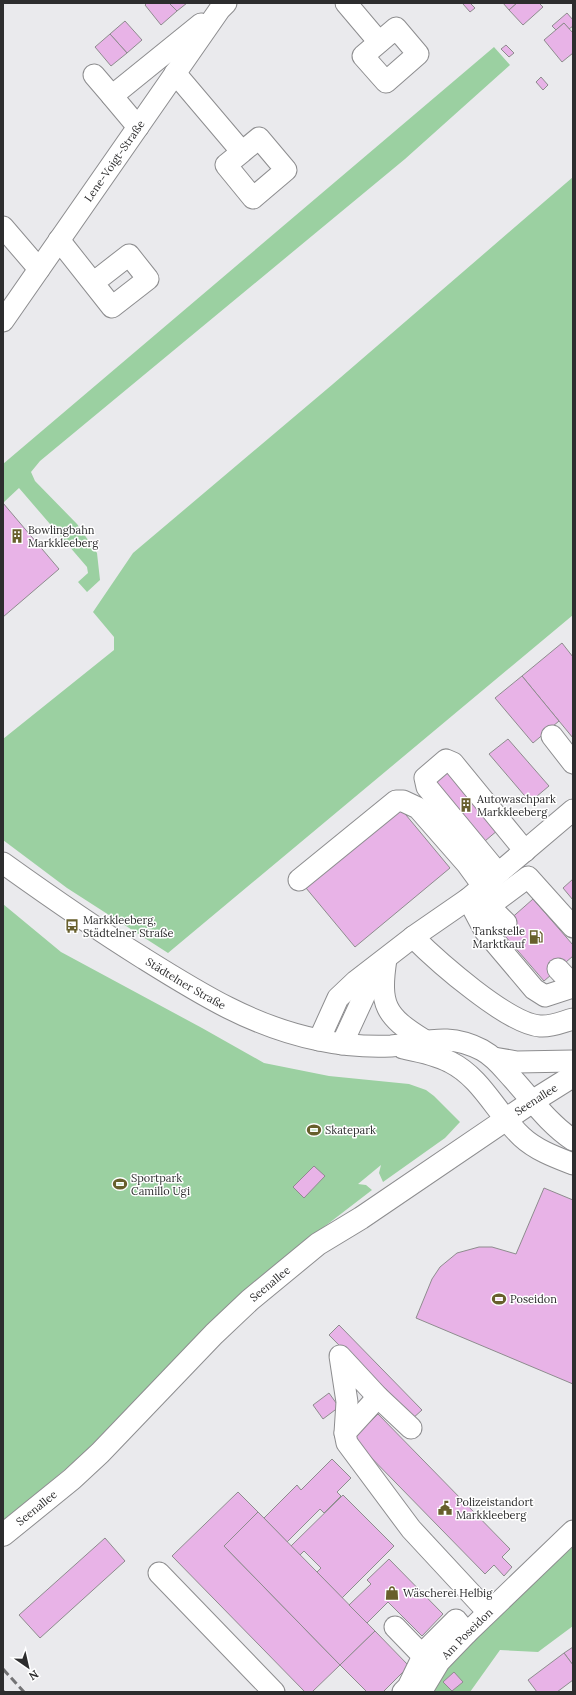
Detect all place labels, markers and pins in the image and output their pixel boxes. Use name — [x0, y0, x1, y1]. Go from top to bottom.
place label: Bowlingbahn Markkleeberg — [28, 523, 99, 550]
building icon: Bowlingbahn Markkleeberg — [9, 528, 25, 544]
place label: Autowaschpark Markkleeberg — [476, 792, 556, 819]
building icon: Autowaschpark Markkleeberg — [458, 797, 474, 813]
place label: Markkleeberg, Städtelner Straße — [83, 913, 173, 940]
bus stop icon: Markkleeberg, Städtelner Straße — [64, 918, 80, 934]
place label: Tankstelle Marktkauf — [473, 924, 526, 951]
fuel station icon: Tankstelle Marktkauf — [528, 929, 544, 945]
sports icon: Skatepark — [306, 1122, 322, 1138]
place label: Skatepark — [325, 1123, 376, 1137]
place label: Sportpark Camillo Ugi — [131, 1171, 190, 1198]
sports icon: Sportpark Camillo Ugi — [112, 1176, 128, 1192]
sports icon: Poseidon — [491, 1291, 507, 1307]
place label: Poseidon — [510, 1292, 557, 1306]
place label: Polizeistandort Markkleeberg — [456, 1495, 534, 1522]
public building icon: Polizeistandort Markkleeberg — [437, 1500, 453, 1516]
shop icon: Wäscherei Helbig — [384, 1585, 400, 1601]
place label: Wäscherei Helbig — [403, 1586, 493, 1600]

